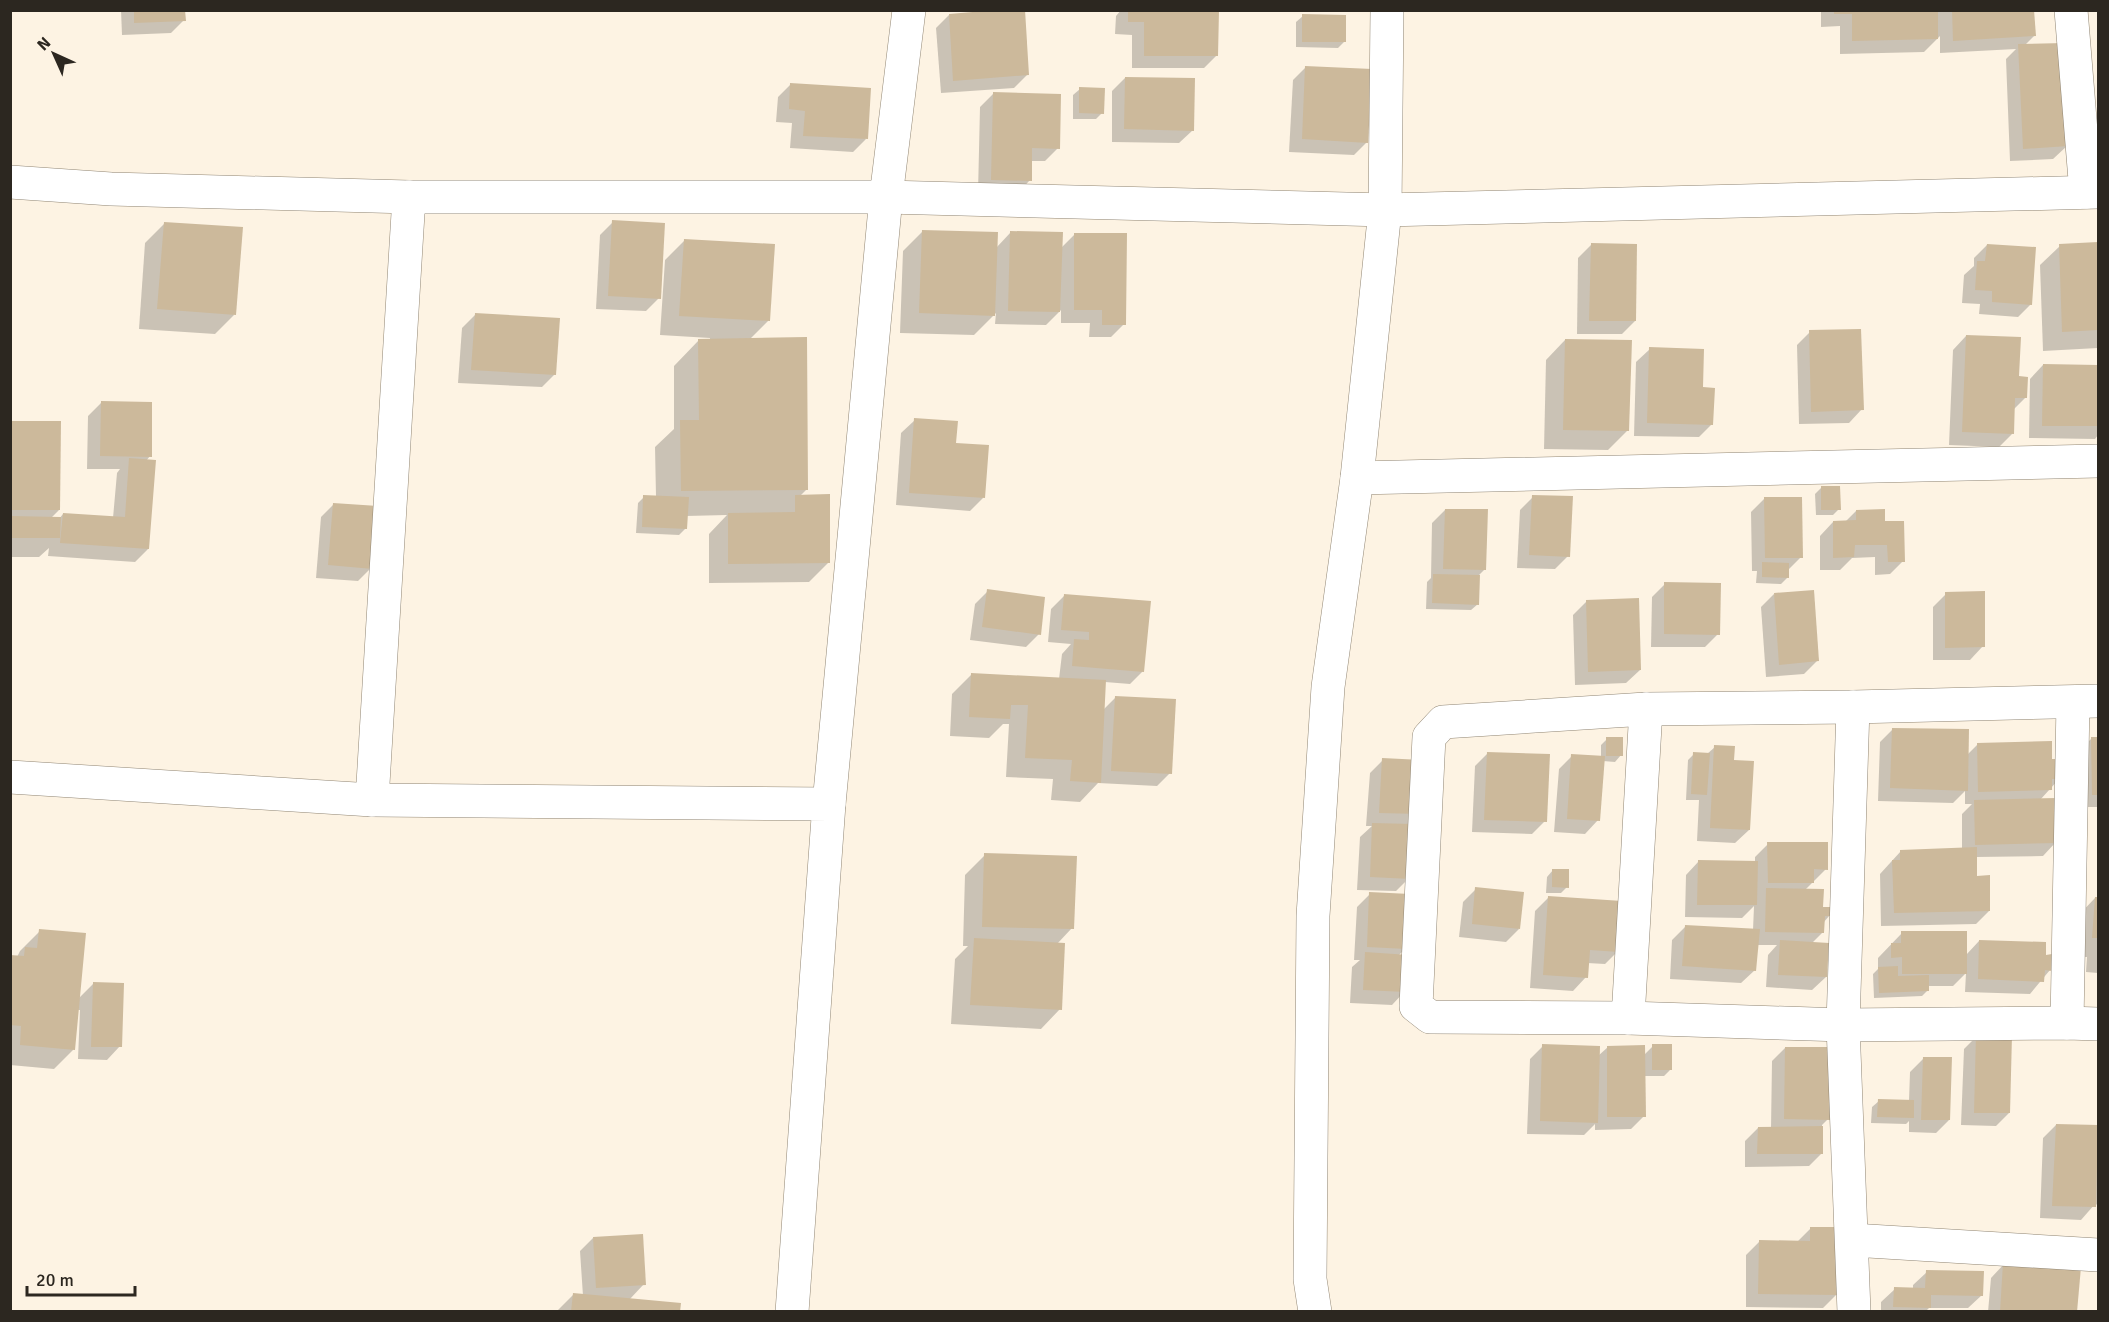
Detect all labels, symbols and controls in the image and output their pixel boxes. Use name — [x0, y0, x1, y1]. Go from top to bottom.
north arrow — [24, 24, 84, 84]
text: N — [33, 33, 55, 55]
scale bar — [27, 1259, 135, 1297]
text: 20 m — [36, 1269, 74, 1291]

